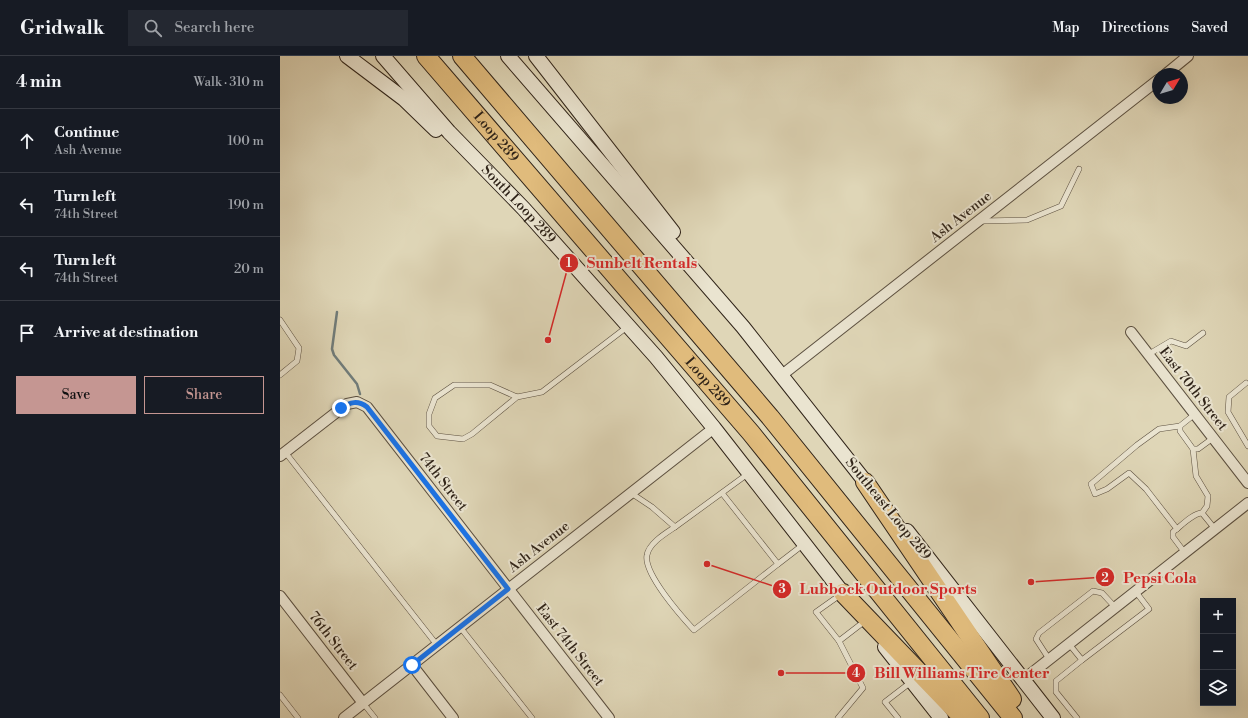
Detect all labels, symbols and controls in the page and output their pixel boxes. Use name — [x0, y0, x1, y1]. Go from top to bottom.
search box — [128, 10, 408, 46]
text: Gridwalk — [20, 16, 104, 40]
icon: search — [142, 17, 164, 39]
text: Search here — [174, 18, 254, 37]
text: Map — [1052, 19, 1080, 37]
text: Directions — [1102, 19, 1169, 37]
text: Saved — [1191, 19, 1228, 37]
north arrow — [1152, 68, 1188, 104]
text: 4 min — [16, 71, 61, 93]
text: Walk · 310 m — [194, 74, 264, 90]
street label: Loop 289 — [469, 108, 523, 166]
text: Continue — [54, 123, 119, 142]
icon: ahead — [16, 130, 38, 152]
text: 100 m — [228, 133, 264, 149]
text: Ash Avenue — [54, 142, 122, 158]
street label: South Loop 289 — [477, 161, 560, 247]
text: Turn left — [54, 187, 116, 206]
street label: Ash Avenue — [926, 187, 995, 247]
icon: left — [16, 194, 38, 216]
text: 190 m — [228, 197, 264, 213]
text: 74th Street — [54, 206, 118, 222]
callout: Sunbelt Rentals — [559, 249, 705, 276]
text: Turn left — [54, 251, 116, 270]
text: Sunbelt Rentals — [587, 254, 697, 273]
text: 1 — [566, 256, 572, 271]
icon: left — [16, 258, 38, 280]
text: 20 m — [234, 261, 264, 277]
text: 74th Street — [54, 270, 118, 286]
icon: arrive — [16, 322, 38, 344]
text: Arrive at destination — [54, 323, 198, 342]
street label: East 70th Street — [1155, 344, 1231, 434]
street label: Loop 289 — [681, 353, 734, 411]
button: Save — [16, 376, 136, 414]
button: Share — [144, 376, 264, 414]
route end — [332, 399, 350, 417]
street label: 74th Street — [415, 449, 471, 515]
street label: Southeast Loop 289 — [841, 454, 935, 564]
street label: Ash Avenue — [504, 517, 573, 577]
callout: Pepsi Cola — [1095, 564, 1205, 591]
text: Pepsi Cola — [1123, 569, 1198, 588]
text: 2 — [1101, 571, 1109, 586]
callout: Lubbock Outdoor Sports — [772, 575, 985, 602]
text: Lubbock Outdoor Sports — [799, 580, 977, 599]
text: 3 — [778, 582, 786, 597]
map controls — [1200, 598, 1236, 706]
button: + — [1200, 598, 1236, 634]
street label: East 74th Street — [532, 600, 608, 690]
street label: 76th Street — [305, 608, 362, 674]
button: − — [1200, 634, 1236, 670]
route start — [403, 656, 421, 674]
callout: Bill Williams Tire Center — [846, 660, 1058, 687]
text: Bill Williams Tire Center — [874, 664, 1050, 683]
text: 4 — [852, 666, 860, 681]
button: layers — [1200, 670, 1236, 706]

